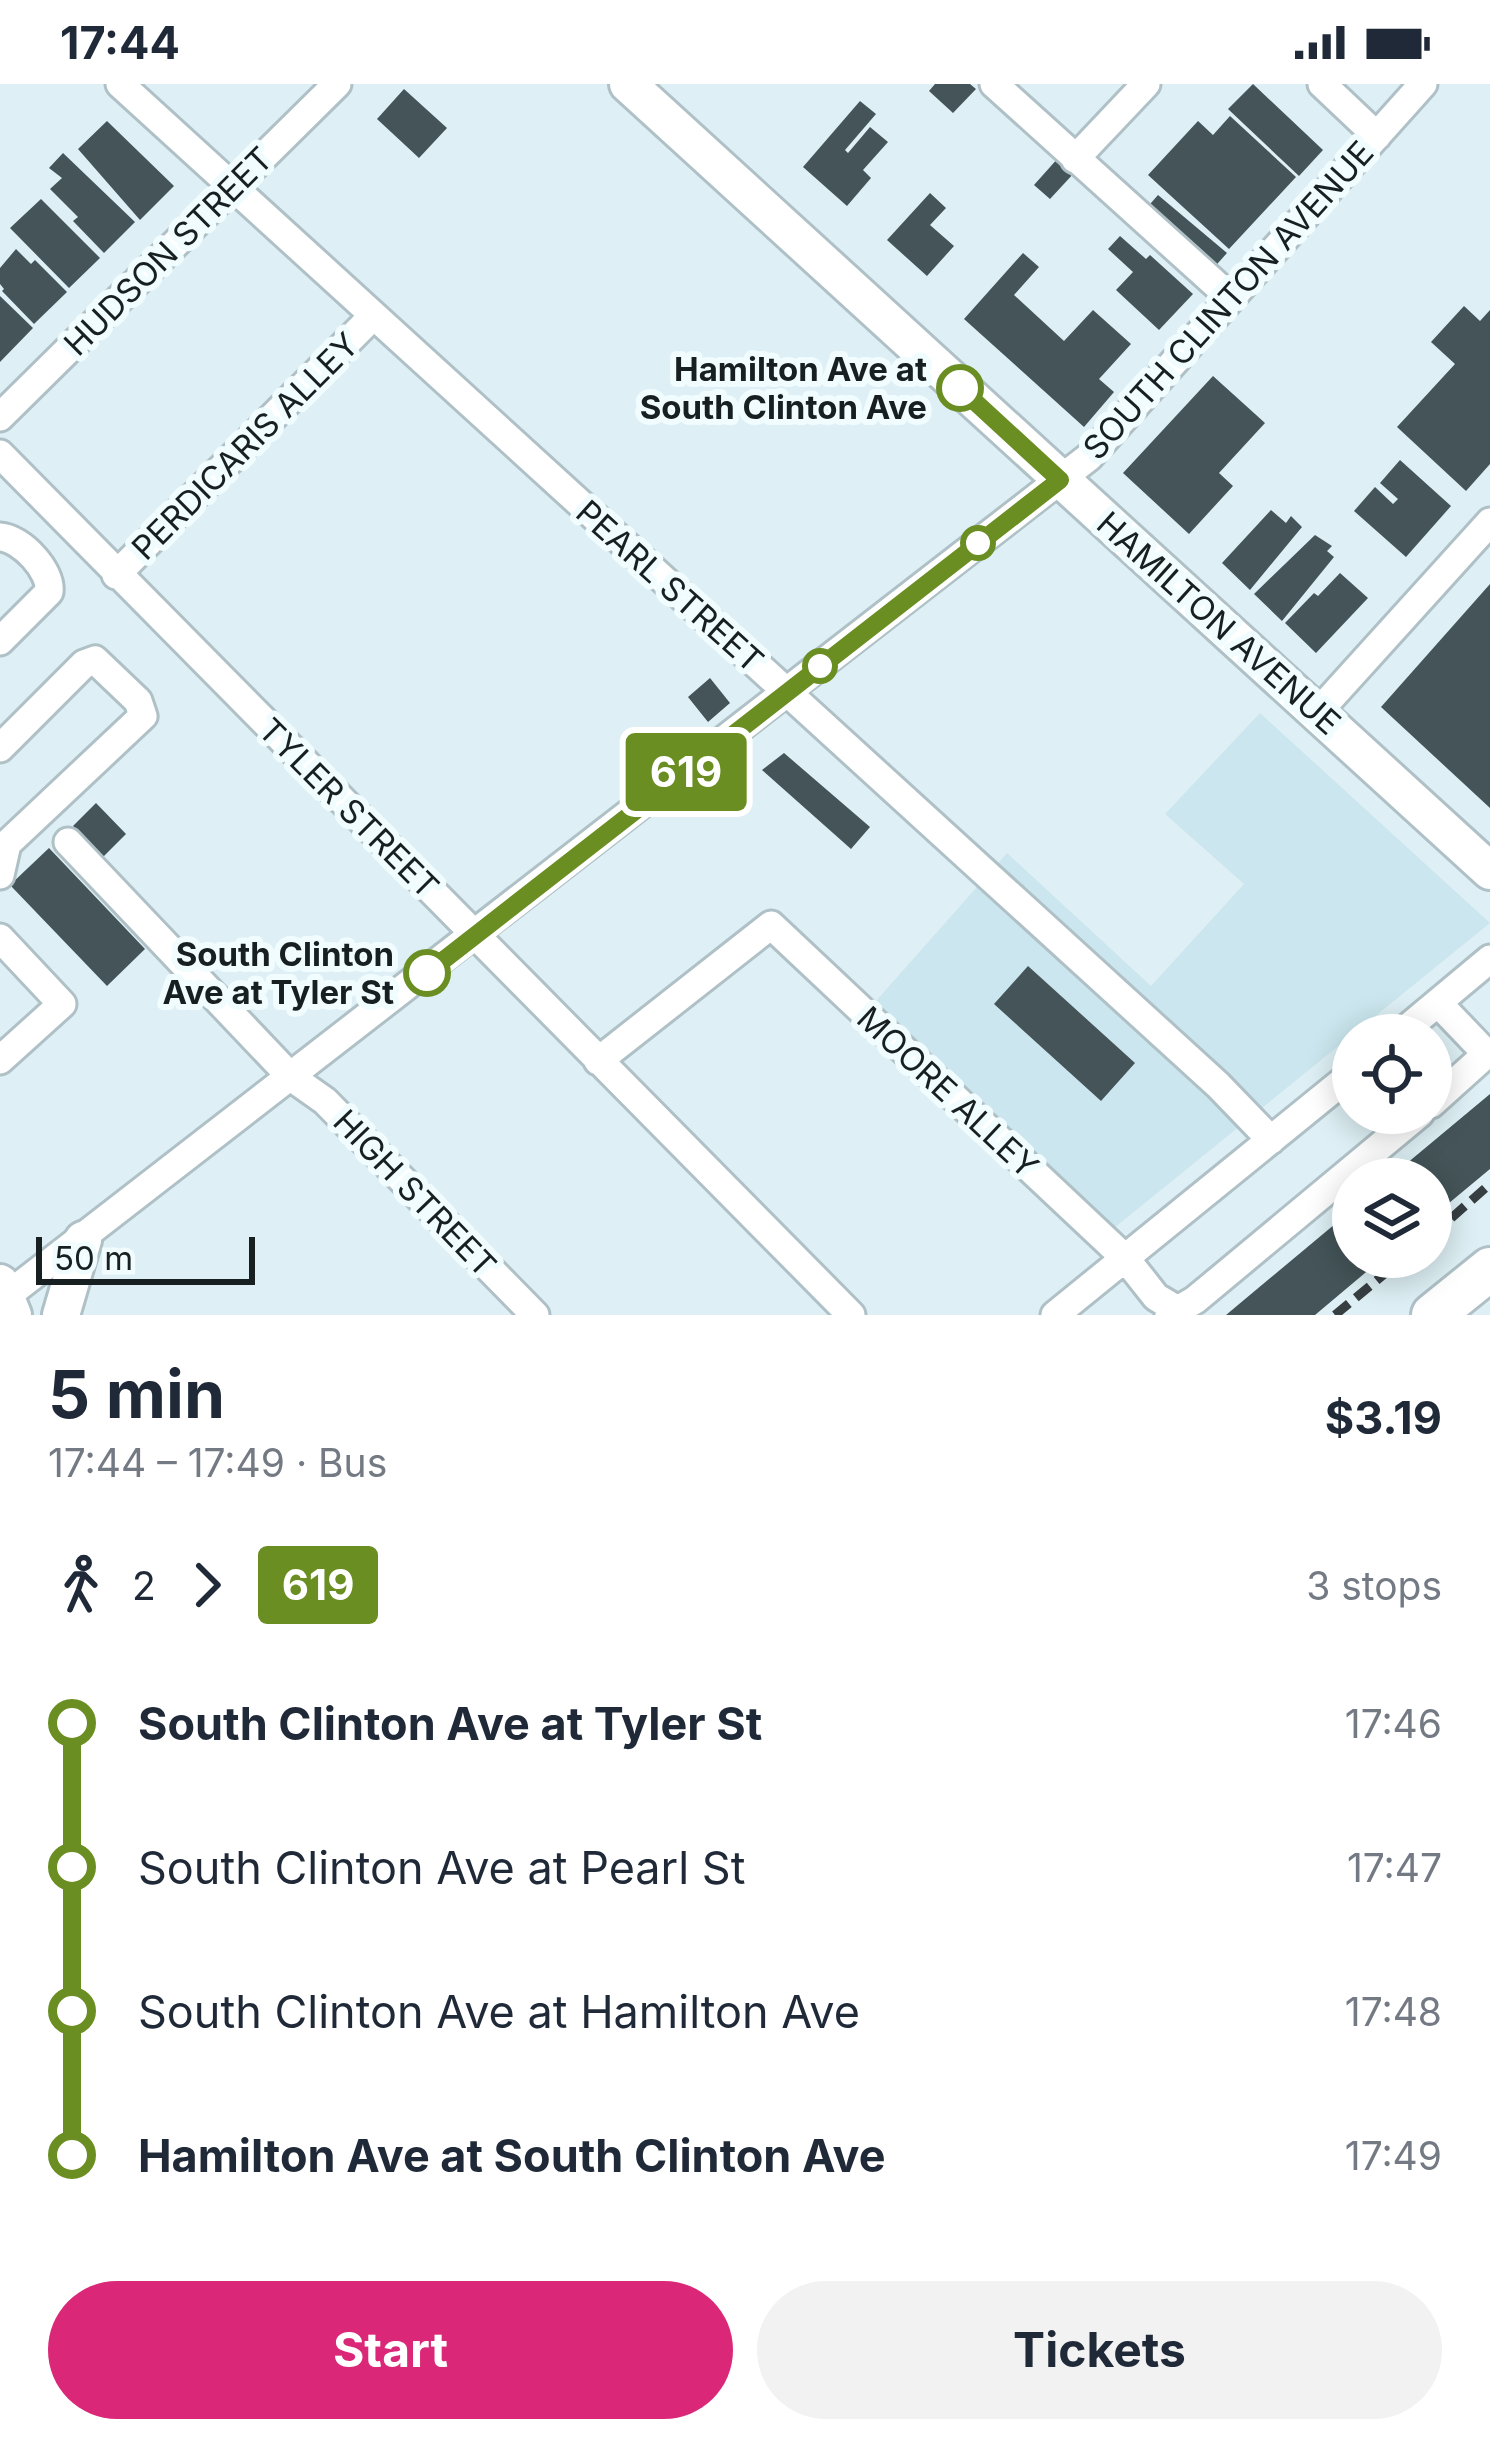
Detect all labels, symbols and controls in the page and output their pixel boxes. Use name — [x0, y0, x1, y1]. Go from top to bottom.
text: 17:44 — [60, 15, 180, 70]
street label: SOUTH CLINTON AVENUE — [1074, 133, 1382, 467]
street label: HUDSON STREET — [56, 139, 280, 363]
street label: PERDICARIS ALLEY — [123, 324, 367, 568]
place label: Hamilton Ave at South Clinton Ave — [640, 349, 927, 427]
marker: Hamilton Ave at South Clinton Ave — [938, 366, 982, 410]
street label: PEARL STREET — [568, 492, 772, 680]
street label: HAMILTON AVENUE — [1089, 503, 1349, 743]
unlabelled marker — [962, 527, 994, 559]
unlabelled marker — [804, 650, 836, 682]
street label: TYLER STREET — [251, 710, 447, 906]
line badge: 619 — [617, 733, 755, 811]
text: 619 — [650, 746, 722, 797]
place label: South Clinton Ave at Tyler St — [162, 934, 394, 1012]
marker: South Clinton Ave at Tyler St — [405, 951, 449, 995]
street label: MOORE ALLEY — [849, 998, 1047, 1186]
map controls — [1332, 1014, 1452, 1278]
button: locate — [1332, 1014, 1452, 1134]
street label: HIGH STREET — [325, 1101, 505, 1285]
button: layers — [1332, 1158, 1452, 1278]
scale bar — [36, 1231, 255, 1284]
text: 50 m — [54, 1238, 133, 1278]
text: 5 min — [48, 1354, 225, 1434]
text: $3.19 — [1325, 1390, 1442, 1445]
text: 17:44 – 17:49 · Bus — [48, 1439, 387, 1486]
icon: walk — [48, 1552, 114, 1618]
icon: forward — [174, 1552, 240, 1618]
text: 619 — [282, 1559, 354, 1610]
text: 2 — [132, 1562, 156, 1609]
text: 3 stops — [1306, 1562, 1442, 1609]
text: South Clinton Ave at Tyler St — [138, 1696, 762, 1751]
text: 17:46 — [1345, 1700, 1442, 1747]
text: South Clinton Ave at Pearl St — [138, 1840, 745, 1895]
text: 17:47 — [1347, 1844, 1442, 1891]
text: South Clinton Ave at Hamilton Ave — [138, 1984, 860, 2039]
text: 17:48 — [1345, 1988, 1442, 2035]
text: Hamilton Ave at South Clinton Ave — [138, 2128, 885, 2183]
text: 17:49 — [1345, 2132, 1442, 2179]
button: Start — [48, 2281, 733, 2419]
button: Tickets — [757, 2281, 1442, 2419]

